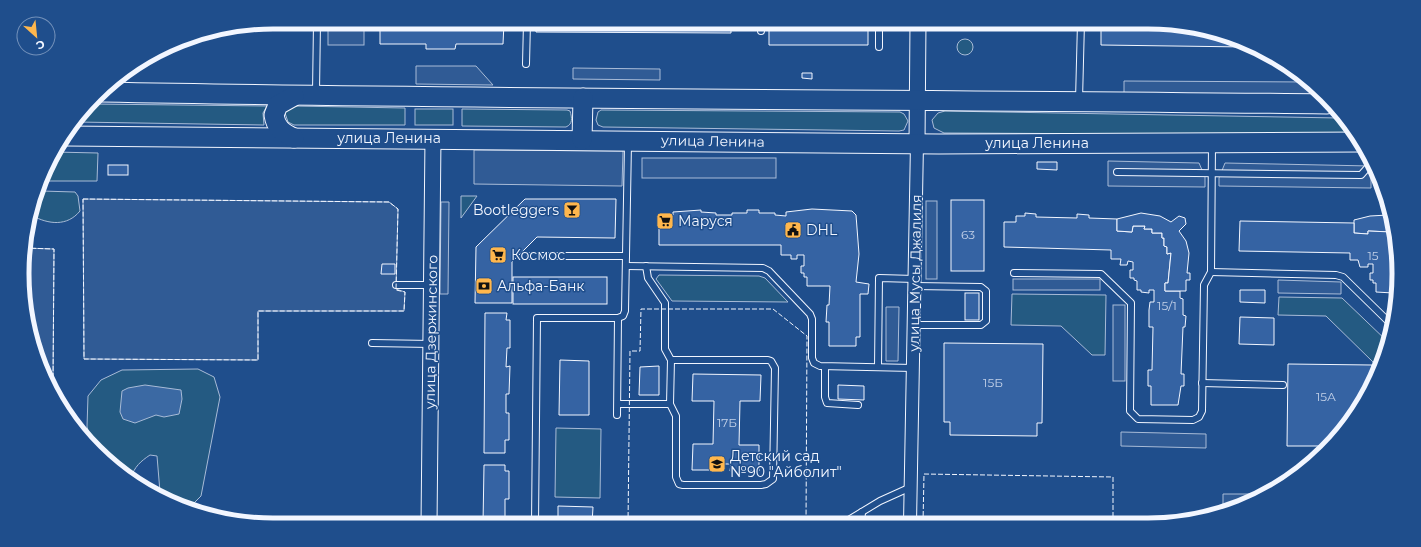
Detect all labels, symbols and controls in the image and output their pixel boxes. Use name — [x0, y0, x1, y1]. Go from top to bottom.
north arrow — [16, 16, 56, 56]
text: С — [34, 37, 47, 53]
street label: улица Ленина — [336, 129, 441, 147]
street label: улица Ленина — [660, 131, 765, 151]
street label: улица Ленина — [984, 134, 1089, 152]
street label: улица Мусы Джалиля — [905, 194, 925, 353]
bar icon: Bootleggers — [562, 200, 582, 220]
place label: Bootleggers — [473, 201, 559, 219]
supermarket icon: Маруся — [655, 211, 675, 231]
place label: Маруся — [678, 212, 733, 230]
public building icon: DHL — [783, 220, 803, 240]
place label: DHL — [806, 221, 838, 239]
house number: 63 — [961, 227, 975, 242]
supermarket icon: Космос — [488, 245, 508, 265]
place label: Космос — [511, 246, 565, 264]
house number: 15 — [1367, 248, 1379, 263]
street label: улица Дзержинского — [421, 254, 441, 410]
bank icon: Альфа-Банк — [474, 276, 494, 296]
place label: Альфа-Банк — [497, 277, 585, 295]
house number: 15/1 — [1157, 298, 1177, 313]
house number: 15Б — [983, 375, 1003, 390]
house number: 15А — [1316, 389, 1336, 404]
house number: 17Б — [717, 415, 737, 430]
place label: Детский сад №90 "Айболит" — [730, 447, 842, 481]
school or university icon: Детский сад №90 "Айболит" — [707, 454, 727, 474]

